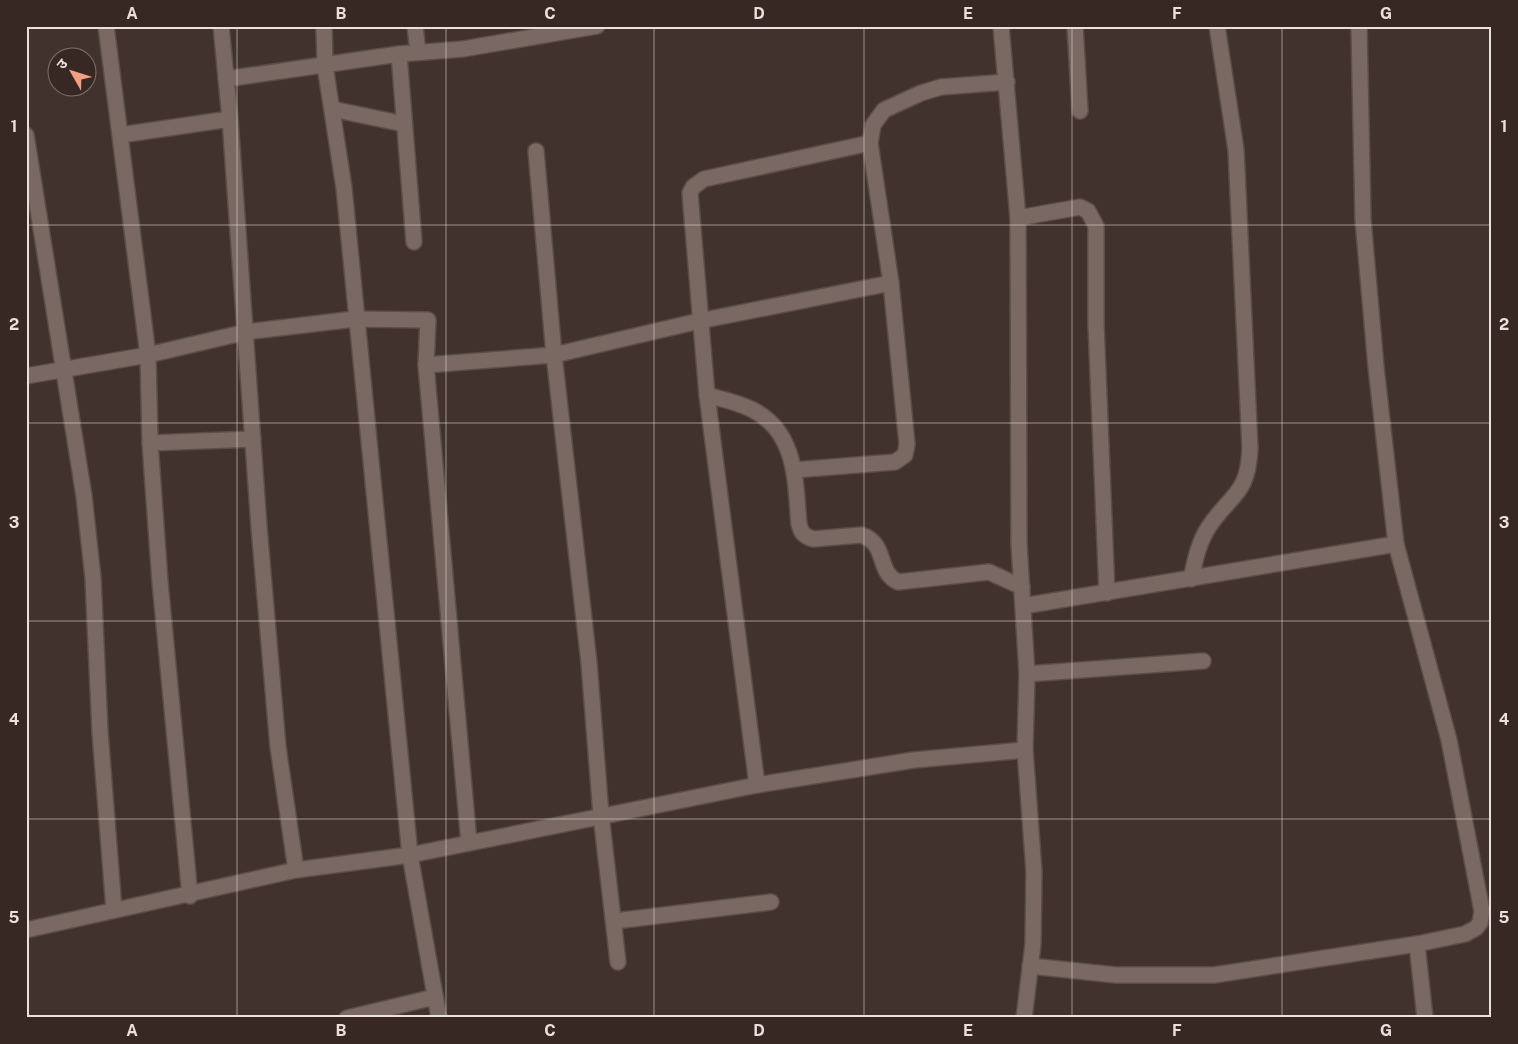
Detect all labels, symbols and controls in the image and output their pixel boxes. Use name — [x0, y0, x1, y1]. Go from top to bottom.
text: A — [126, 4, 138, 23]
text: B — [336, 4, 347, 23]
text: C — [544, 4, 556, 23]
text: D — [753, 4, 765, 23]
text: E — [963, 4, 973, 23]
text: F — [1172, 4, 1182, 23]
text: G — [1380, 4, 1392, 23]
north arrow — [48, 48, 98, 98]
text: उ — [53, 55, 71, 72]
text: 1 — [11, 117, 17, 136]
text: 1 — [1501, 117, 1507, 136]
text: 2 — [9, 315, 19, 334]
text: 2 — [1499, 315, 1509, 334]
text: 3 — [9, 513, 19, 532]
text: 3 — [1499, 513, 1509, 532]
text: 4 — [9, 710, 20, 729]
text: 4 — [1499, 710, 1510, 729]
text: 5 — [9, 908, 20, 927]
text: 5 — [1499, 908, 1510, 927]
text: A — [126, 1021, 138, 1040]
text: B — [336, 1021, 347, 1040]
text: C — [544, 1021, 556, 1040]
text: D — [753, 1021, 765, 1040]
text: E — [963, 1021, 973, 1040]
text: F — [1172, 1021, 1182, 1040]
text: G — [1380, 1021, 1392, 1040]

